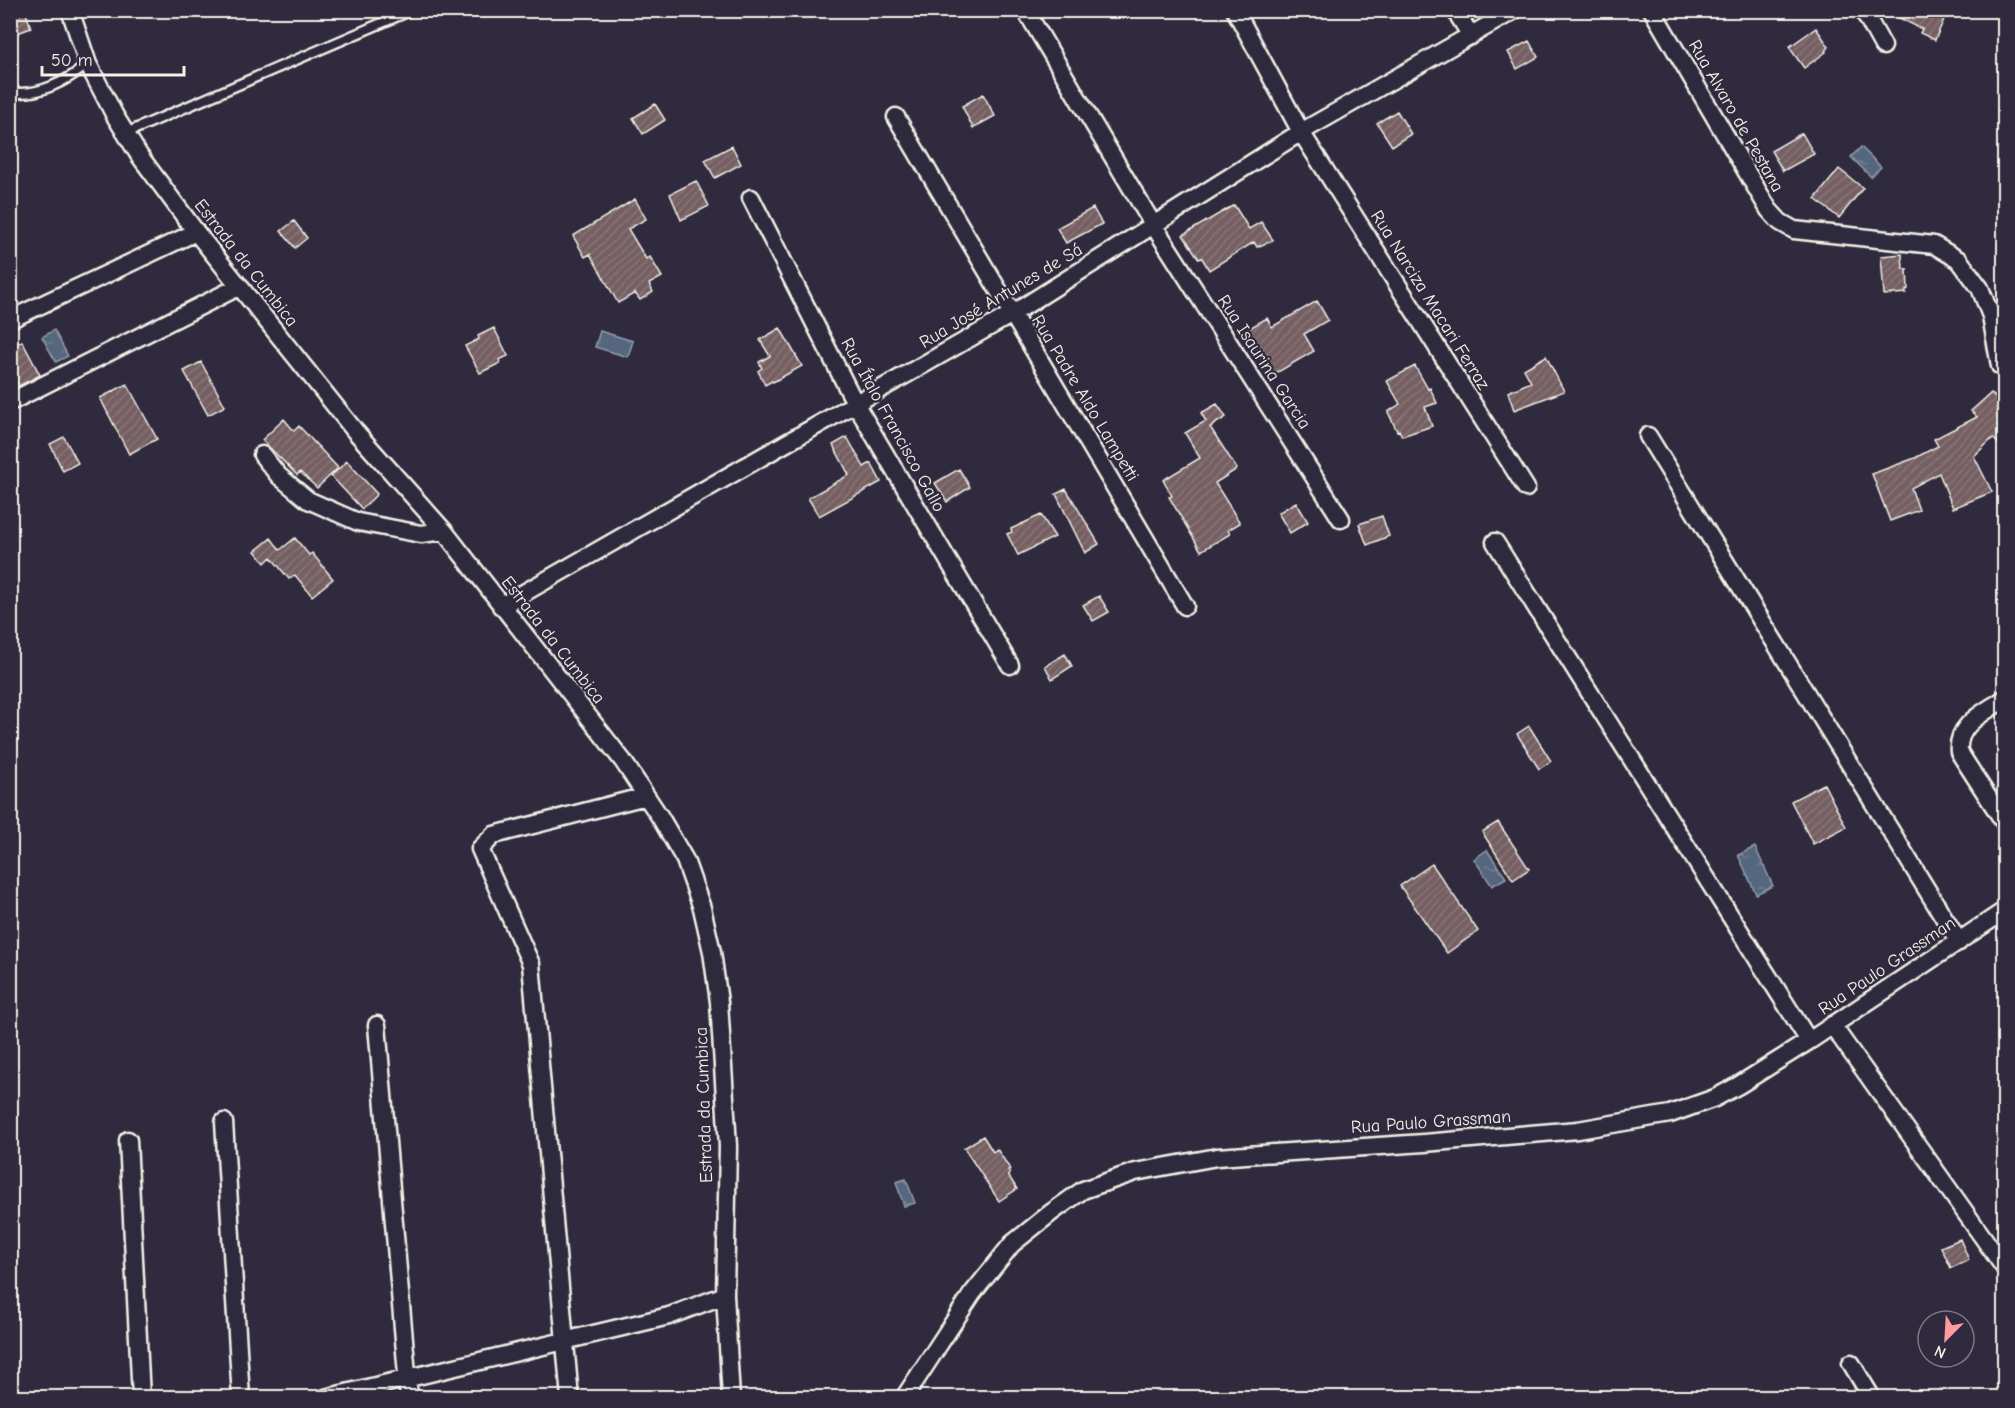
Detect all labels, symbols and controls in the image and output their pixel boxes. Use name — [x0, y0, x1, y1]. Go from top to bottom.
street label: Rua Alvaro de Pestana — [1684, 36, 1788, 196]
scale bar — [42, 39, 184, 77]
text: 50 m — [51, 50, 93, 71]
street label: Estrada da Cumbica — [190, 195, 302, 331]
street label: Rua Narciza Macari Ferraz — [1366, 206, 1494, 394]
street label: Rua José Antunes de Sá — [916, 239, 1086, 353]
street label: Rua Isaurina Garcia — [1213, 291, 1315, 433]
street label: Rua Padre Aldo Lampetti — [1027, 311, 1143, 485]
street label: Rua Ítalo Francisco Gallo — [836, 334, 951, 516]
street label: Estrada da Cumbica — [497, 572, 609, 708]
street label: Rua Paulo Grassman — [1815, 912, 1959, 1020]
street label: Estrada da Cumbica — [691, 1027, 717, 1183]
street label: Rua Paulo Grassman — [1350, 1106, 1512, 1138]
north arrow — [1916, 1309, 1976, 1369]
text: N — [1932, 1341, 1949, 1362]

